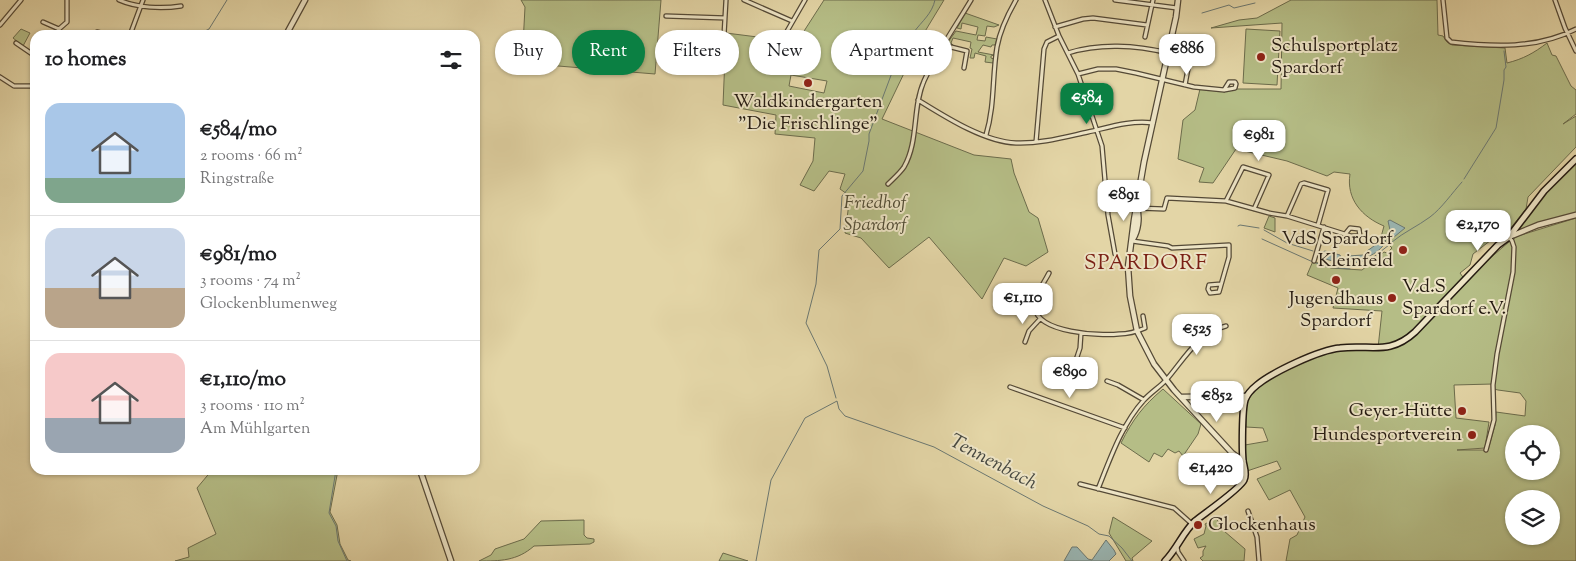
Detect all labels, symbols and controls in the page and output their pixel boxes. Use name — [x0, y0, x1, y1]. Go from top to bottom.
chip: Buy — [495, 30, 562, 75]
chip: Rent — [572, 30, 645, 75]
chip: Filters — [655, 30, 739, 75]
chip: New — [749, 30, 821, 75]
chip: Apartment — [831, 30, 952, 75]
place label: Schulsportplatz Spardorf — [1271, 33, 1398, 82]
pin: €886 — [1157, 34, 1217, 76]
text: €886 — [1170, 38, 1204, 61]
text: 10 homes — [45, 45, 126, 75]
icon: filters — [437, 46, 465, 74]
marker: Schulsportplatz Spardorf — [1255, 51, 1267, 63]
marker: Waldkindergarten "Die Frischlinge" — [802, 77, 814, 89]
pin: €584 — [1057, 82, 1117, 125]
text: €584 — [1071, 87, 1103, 110]
place label: Waldkindergarten "Die Frischlinge" — [733, 89, 883, 138]
text: €584/mo — [200, 115, 277, 145]
pin: €981 — [1229, 120, 1289, 162]
icon: home — [85, 123, 145, 183]
text: €981 — [1243, 124, 1275, 147]
text: 2 rooms · 66 m² — [200, 145, 303, 168]
text: Ringstraße — [200, 168, 274, 191]
pin: €891 — [1094, 180, 1154, 222]
text: €891 — [1108, 184, 1140, 207]
park label: Friedhof Spardorf — [843, 190, 909, 239]
pin: €2,170 — [1437, 210, 1519, 252]
text: €2,170 — [1457, 214, 1499, 237]
place label: VdS Spardorf Kleinfeld — [1282, 226, 1394, 275]
text: €981/mo — [200, 240, 277, 270]
marker: VdS Spardorf Kleinfeld — [1397, 244, 1409, 256]
icon: home — [85, 248, 145, 308]
district label: SPARDORF — [1084, 249, 1208, 279]
text: 3 rooms · 74 m² — [200, 270, 301, 293]
marker: Jugendhaus Spardorf — [1330, 274, 1342, 286]
place label: V.d.S Spardorf e.V. — [1402, 274, 1506, 323]
pin: €1,110 — [982, 282, 1064, 325]
place label: Jugendhaus Spardorf — [1288, 286, 1383, 335]
text: €1,110 — [1004, 287, 1042, 310]
marker: V.d.S Spardorf e.V. — [1386, 292, 1398, 304]
text: Glockenblumenweg — [200, 293, 337, 316]
pin: €525 — [1167, 314, 1227, 356]
text: €525 — [1183, 318, 1211, 341]
pin: €890 — [1040, 356, 1100, 399]
text: €890 — [1053, 361, 1087, 384]
text: €1,110/mo — [200, 365, 286, 395]
icon: home — [85, 373, 145, 433]
pin: €852 — [1187, 380, 1247, 423]
text: €852 — [1202, 385, 1232, 408]
text: 3 rooms · 110 m² — [200, 395, 305, 418]
place label: Geyer-Hütte — [1349, 398, 1452, 425]
marker: Geyer-Hütte — [1456, 405, 1468, 417]
text: Am Mühlgarten — [200, 418, 310, 441]
place label: Hundesportverein — [1313, 422, 1462, 449]
map controls — [1505, 425, 1560, 545]
button: locate — [1505, 425, 1560, 480]
water label: Tennenbach — [944, 428, 1042, 498]
marker: Hundesportverein — [1466, 429, 1478, 441]
pin: €1,420 — [1170, 452, 1252, 495]
text: €1,420 — [1189, 457, 1233, 480]
button: layers — [1505, 490, 1560, 545]
place label: Glockenhaus — [1208, 512, 1316, 539]
marker: Glockenhaus — [1192, 519, 1204, 531]

